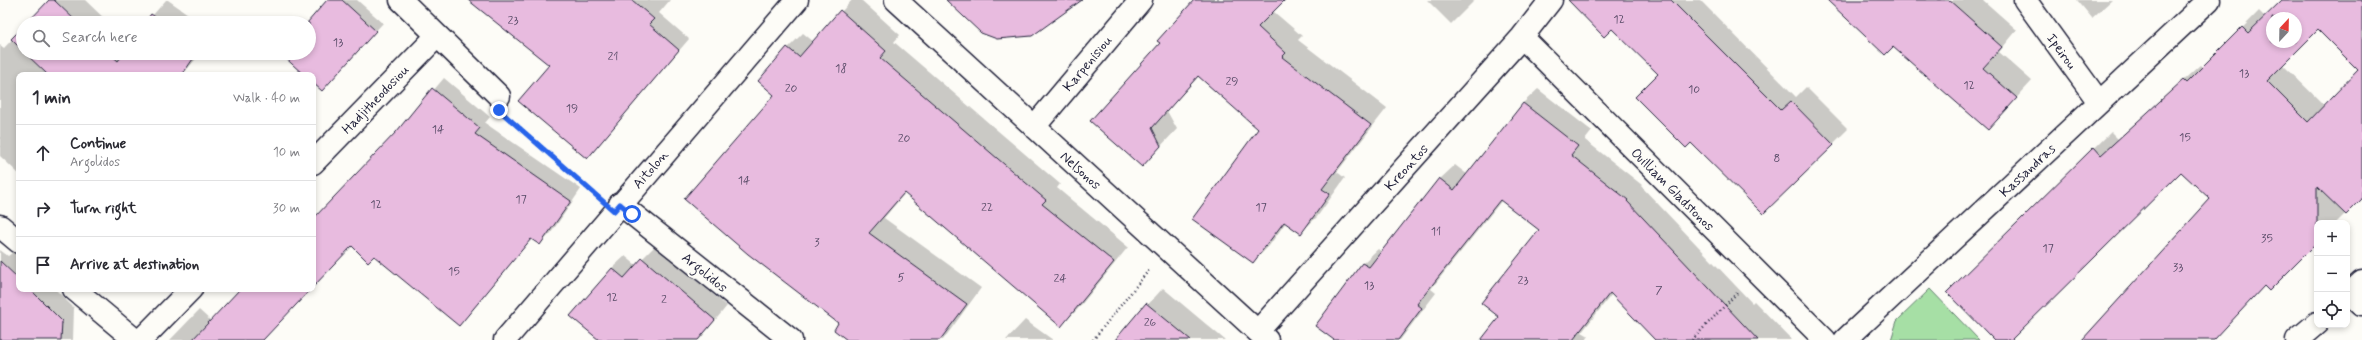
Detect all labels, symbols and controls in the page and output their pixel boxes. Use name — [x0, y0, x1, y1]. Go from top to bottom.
house number: 12 — [1613, 12, 1625, 28]
north arrow — [2266, 12, 2302, 48]
house number: 23 — [508, 13, 518, 29]
search box — [16, 16, 316, 60]
icon: search — [30, 27, 52, 49]
text: Search here — [62, 28, 138, 48]
street label: Ipeirou — [2042, 30, 2080, 73]
street label: Karpenisiou — [1059, 32, 1117, 95]
house number: 13 — [333, 35, 343, 51]
house number: 21 — [607, 49, 619, 65]
street label: Hadjitheodosiou — [338, 61, 414, 138]
house number: 18 — [835, 61, 847, 77]
house number: 13 — [2239, 66, 2249, 82]
house number: 29 — [1225, 74, 1239, 90]
house number: 12 — [1963, 78, 1975, 94]
house number: 20 — [785, 81, 798, 97]
house number: 10 — [1688, 82, 1700, 98]
text: 1 min — [32, 87, 71, 109]
text: Walk · 40 m — [233, 90, 300, 107]
route end — [490, 101, 508, 119]
house number: 19 — [566, 101, 578, 117]
house number: 14 — [432, 122, 444, 138]
house number: 15 — [2179, 130, 2191, 146]
house number: 20 — [898, 131, 911, 147]
text: Continue — [70, 134, 126, 154]
street label: Kreontos — [1381, 140, 1433, 195]
street label: Kassandras — [1996, 140, 2060, 201]
icon: ahead — [32, 142, 54, 164]
text: 10 m — [273, 144, 300, 161]
street label: Ouilliam Gladstonos — [1627, 144, 1718, 235]
street label: Aitolon — [629, 146, 673, 193]
street label: Nelsonos — [1056, 148, 1105, 194]
house number: 8 — [1774, 151, 1780, 167]
text: Argolidos — [70, 154, 120, 171]
house number: 14 — [738, 173, 750, 189]
house number: 17 — [515, 192, 527, 208]
house number: 12 — [370, 197, 382, 213]
icon: right — [32, 198, 54, 220]
text: Turn right — [70, 199, 137, 219]
text: 30 m — [273, 200, 300, 217]
house number: 22 — [981, 200, 993, 216]
house number: 17 — [1255, 200, 1267, 216]
route start — [623, 205, 641, 223]
map controls — [2314, 220, 2350, 328]
button: + — [2314, 220, 2350, 256]
house number: 11 — [1431, 224, 1441, 240]
house number: 35 — [2261, 231, 2273, 247]
house number: 3 — [814, 235, 820, 251]
house number: 17 — [2042, 241, 2054, 257]
street label: Argolidos — [676, 249, 731, 298]
icon: arrive — [32, 254, 54, 276]
text: Arrive at destination — [70, 255, 199, 275]
button: − — [2314, 256, 2350, 292]
house number: 33 — [2173, 260, 2183, 276]
house number: 15 — [448, 264, 460, 280]
house number: 5 — [897, 270, 905, 286]
house number: 24 — [1053, 271, 1067, 287]
house number: 23 — [1518, 273, 1528, 289]
house number: 13 — [1364, 278, 1374, 294]
house number: 7 — [1655, 283, 1663, 299]
house number: 12 — [606, 290, 618, 306]
house number: 2 — [661, 292, 667, 308]
button: locate — [2314, 292, 2350, 328]
house number: 26 — [1144, 315, 1157, 331]

